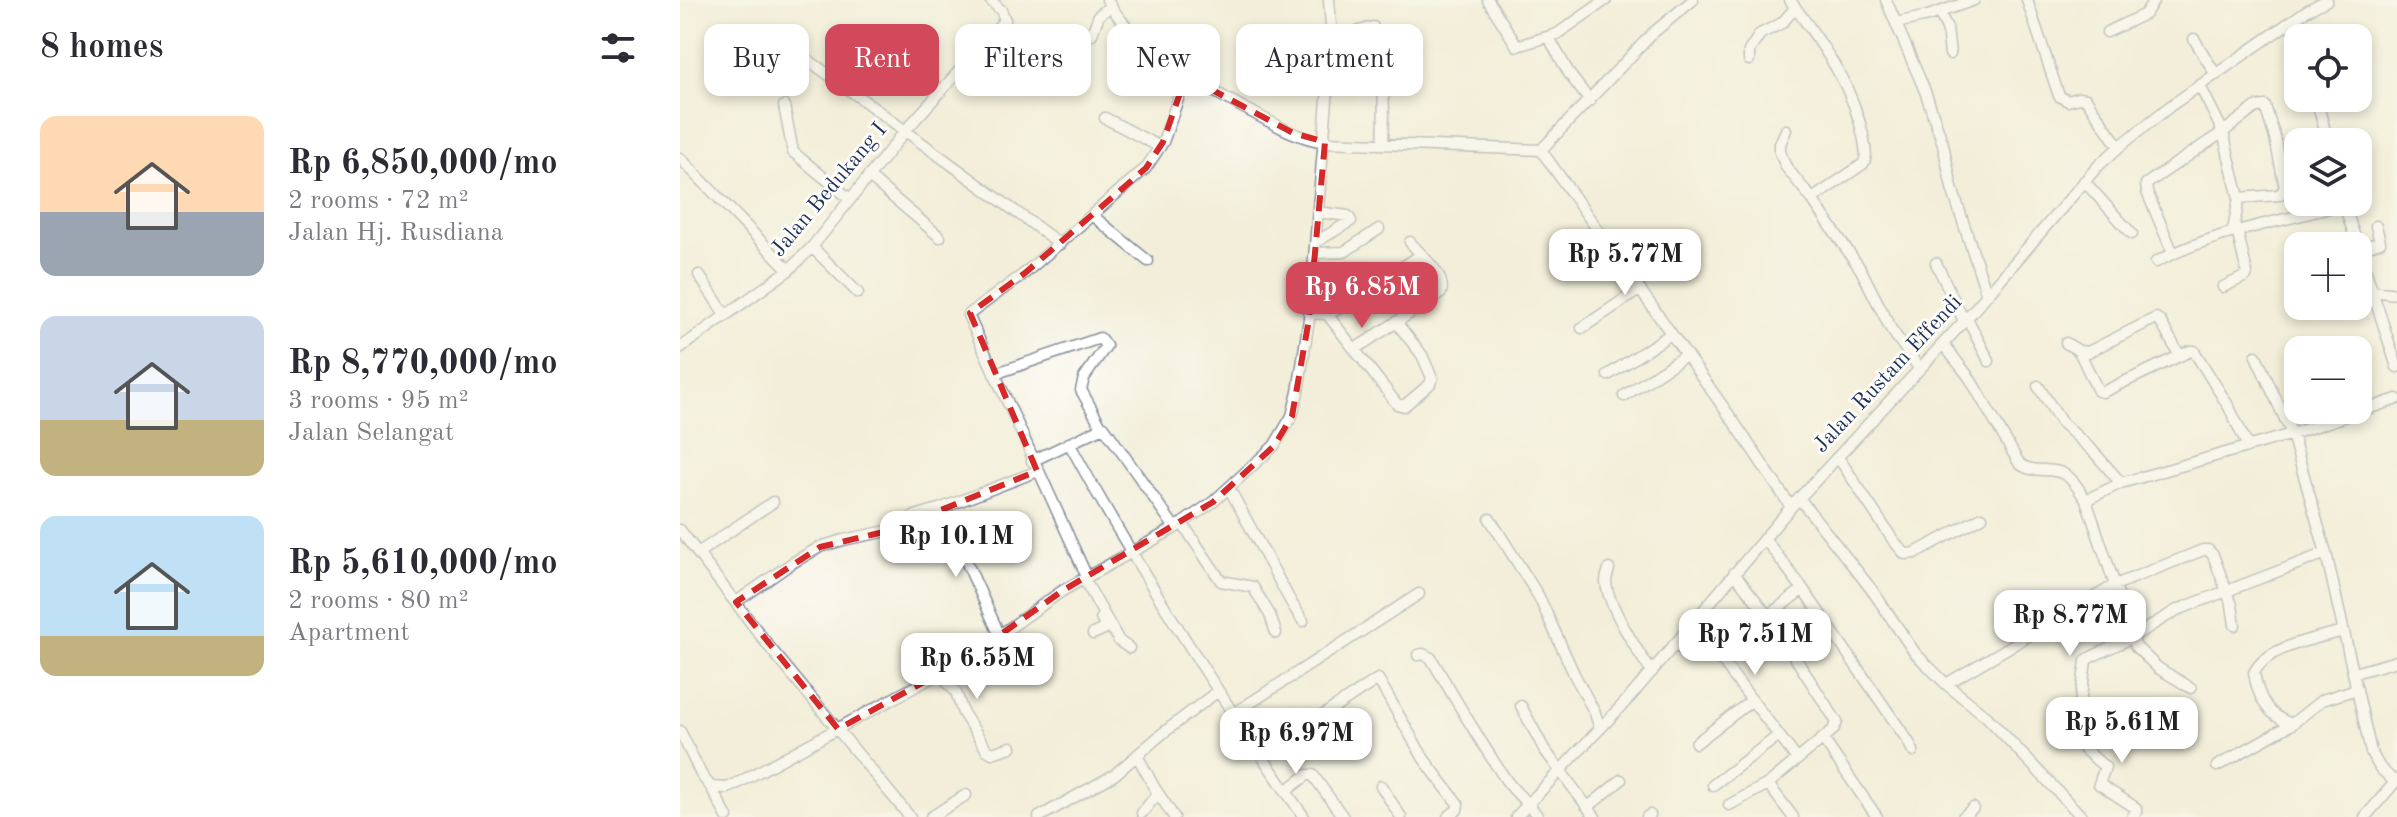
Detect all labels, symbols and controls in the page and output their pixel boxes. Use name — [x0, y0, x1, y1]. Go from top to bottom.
chip: Buy — [704, 24, 809, 96]
chip: Rent — [825, 24, 939, 96]
chip: Filters — [955, 24, 1091, 96]
chip: New — [1107, 24, 1220, 96]
chip: Apartment — [1236, 24, 1423, 96]
map controls — [2284, 24, 2372, 424]
button: locate — [2284, 24, 2372, 112]
icon: filters — [596, 26, 640, 70]
text: 8 homes — [40, 31, 163, 65]
street label: Jalan Bedukang I — [767, 119, 891, 261]
button: layers — [2284, 128, 2372, 216]
text: Rp 6,850,000/mo — [288, 147, 558, 181]
icon: home — [104, 148, 200, 244]
text: 2 rooms · 72 m² — [288, 188, 469, 214]
text: Jalan Hj. Rusdiana — [288, 220, 504, 246]
pin: Rp 5.77M — [1542, 229, 1708, 297]
button: + — [2284, 232, 2372, 320]
text: Rp 5.77M — [1567, 242, 1683, 268]
pin: Rp 6.85M — [1279, 262, 1445, 330]
text: Rp 6.85M — [1304, 275, 1420, 301]
street label: Jalan Rustam Effendi — [1810, 291, 1966, 457]
button: − — [2284, 336, 2372, 424]
text: Rp 8,770,000/mo — [288, 347, 558, 381]
icon: home — [104, 348, 200, 444]
text: 3 rooms · 95 m² — [288, 388, 469, 414]
text: Jalan Selangat — [288, 420, 454, 446]
pin: Rp 10.1M — [873, 511, 1039, 579]
text: Rp 10.1M — [898, 524, 1014, 550]
text: Rp 5,610,000/mo — [288, 547, 558, 581]
icon: home — [104, 548, 200, 644]
text: 2 rooms · 80 m² — [288, 588, 469, 614]
pin: Rp 8.77M — [1987, 590, 2153, 658]
text: Rp 8.77M — [2012, 603, 2128, 629]
pin: Rp 7.51M — [1672, 609, 1838, 677]
text: Apartment — [288, 620, 410, 646]
text: Rp 7.51M — [1697, 622, 1813, 648]
pin: Rp 6.55M — [894, 633, 1060, 701]
text: Rp 6.55M — [919, 646, 1035, 672]
pin: Rp 5.61M — [2039, 697, 2205, 765]
pin: Rp 6.97M — [1213, 708, 1379, 776]
text: Rp 5.61M — [2064, 710, 2180, 736]
text: Rp 6.97M — [1238, 721, 1354, 747]

